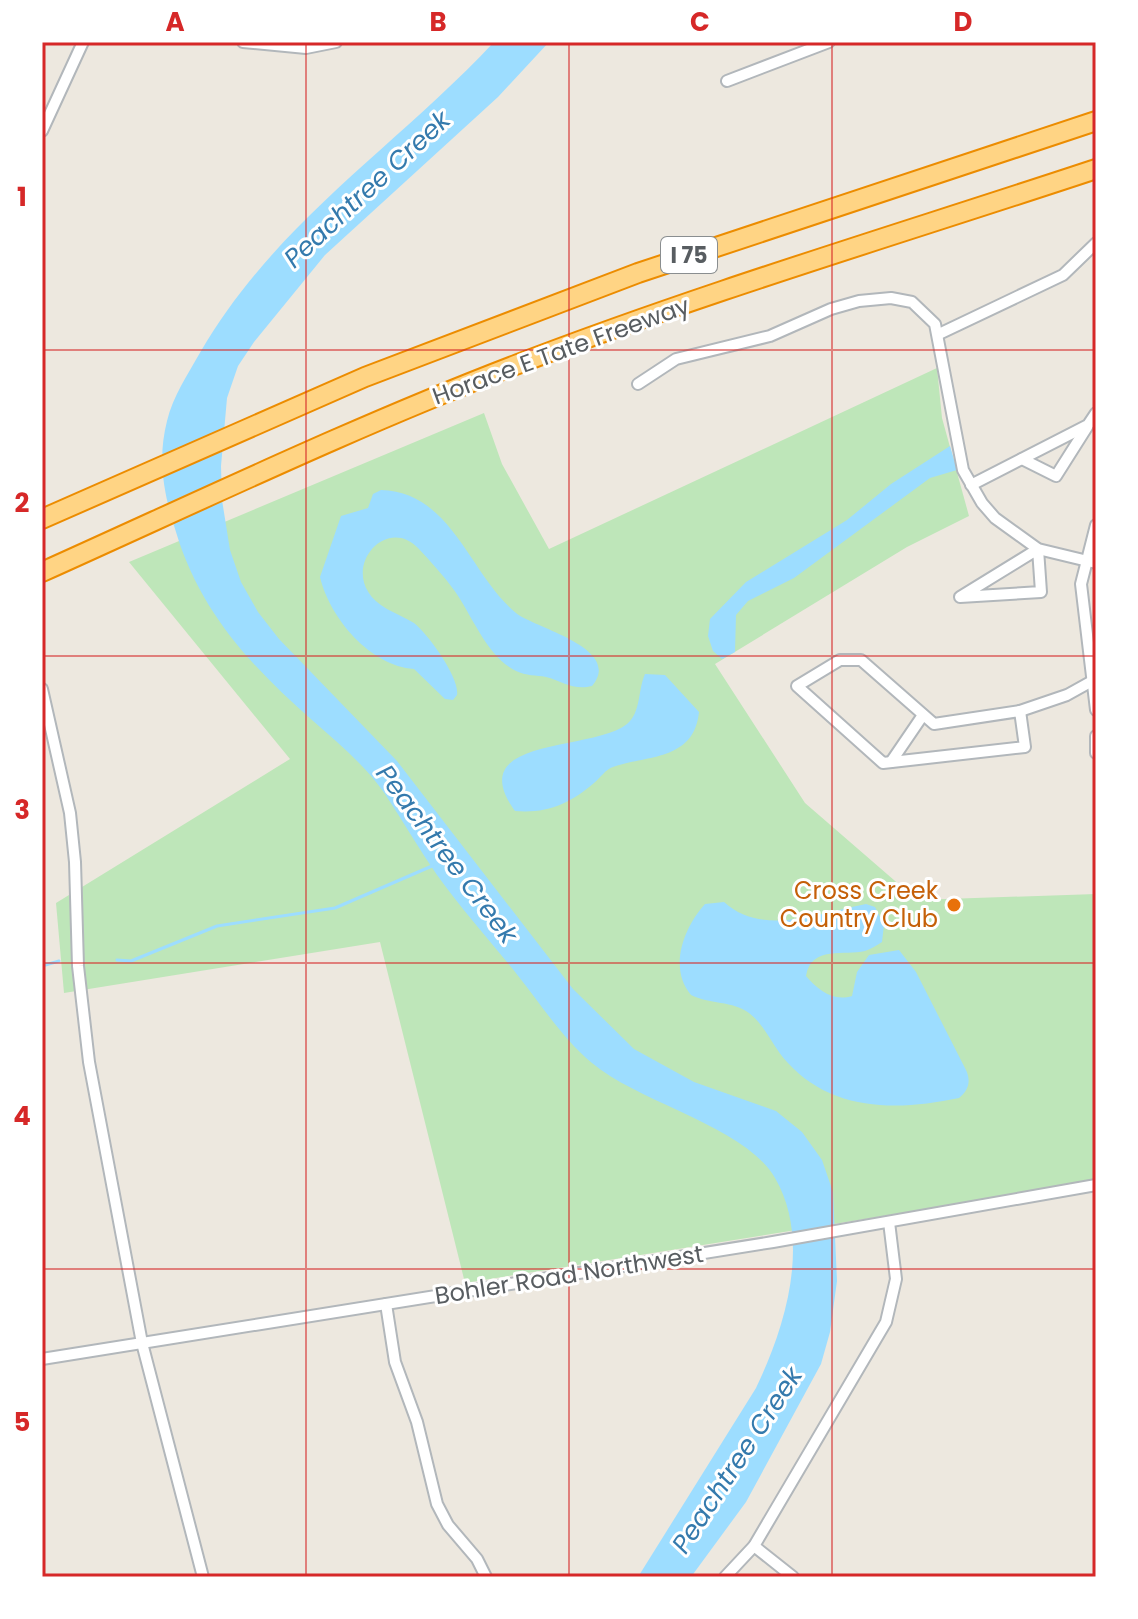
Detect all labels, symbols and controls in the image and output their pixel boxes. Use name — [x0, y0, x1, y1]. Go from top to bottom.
text: A — [165, 4, 185, 40]
text: B — [429, 4, 447, 40]
text: C — [690, 4, 710, 40]
text: D — [954, 4, 973, 40]
water label: Peachtree Creek — [276, 101, 459, 276]
text: 1 — [17, 179, 27, 215]
road number: I 75 — [661, 237, 717, 273]
street label: Horace E Tate Freeway — [428, 288, 694, 412]
text: 2 — [15, 485, 30, 521]
water label: Peachtree Creek — [368, 757, 527, 952]
text: 3 — [14, 792, 30, 828]
place label: Cross Creek Country Club — [780, 874, 939, 935]
marker: Cross Creek Country Club — [945, 896, 963, 914]
text: 4 — [13, 1098, 31, 1134]
street label: Bohler Road Northwest — [432, 1237, 706, 1312]
water label: Peachtree Creek — [663, 1358, 812, 1560]
text: 5 — [14, 1404, 30, 1440]

